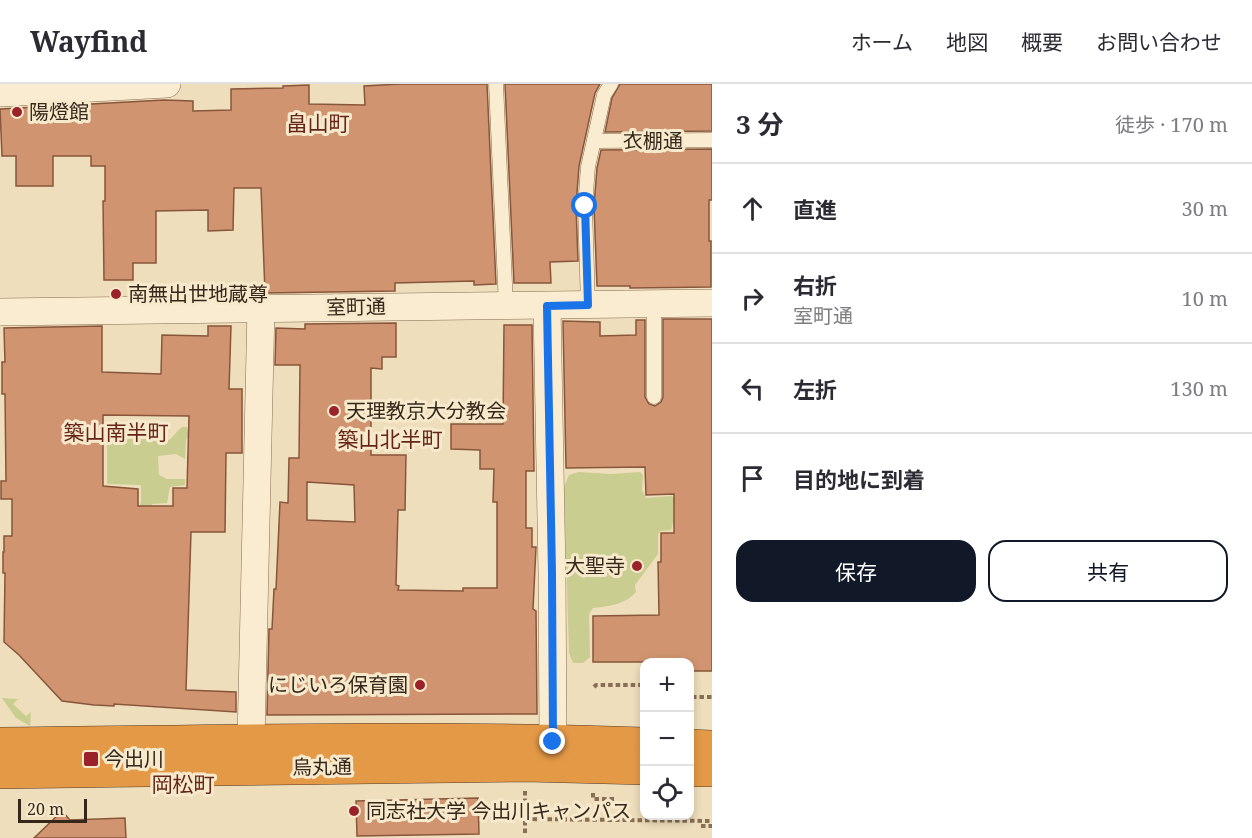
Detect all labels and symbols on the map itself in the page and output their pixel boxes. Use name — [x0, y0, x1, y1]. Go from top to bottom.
place label: 陽燈館 — [29, 98, 89, 125]
marker: 陽燈館 — [10, 105, 24, 119]
district label: 畠山町 — [287, 109, 350, 137]
street label: 衣棚通 — [623, 127, 683, 154]
route start — [571, 192, 597, 218]
place label: 南無出世地蔵尊 — [128, 280, 268, 307]
marker: 南無出世地蔵尊 — [109, 287, 123, 301]
street label: 室町通 — [326, 292, 386, 321]
place label: 天理教京大分教会 — [346, 397, 506, 424]
marker: 天理教京大分教会 — [327, 404, 341, 418]
district label: 築山南半町 — [64, 418, 169, 446]
district label: 築山北半町 — [338, 425, 443, 453]
place label: 大聖寺 — [565, 552, 625, 579]
marker: 大聖寺 — [630, 559, 644, 573]
place label: にじいろ保育園 — [268, 671, 408, 698]
marker: にじいろ保育園 — [413, 678, 427, 692]
route end — [539, 728, 565, 754]
place label: 今出川 — [104, 745, 164, 772]
marker: 今出川 — [82, 750, 100, 768]
street label: 烏丸通 — [292, 752, 352, 781]
district label: 岡松町 — [152, 770, 215, 798]
scale bar — [18, 796, 87, 824]
place label: 同志社大学 今出川キャンパス — [366, 797, 631, 824]
marker: 同志社大学 今出川キャンパス — [347, 804, 361, 818]

